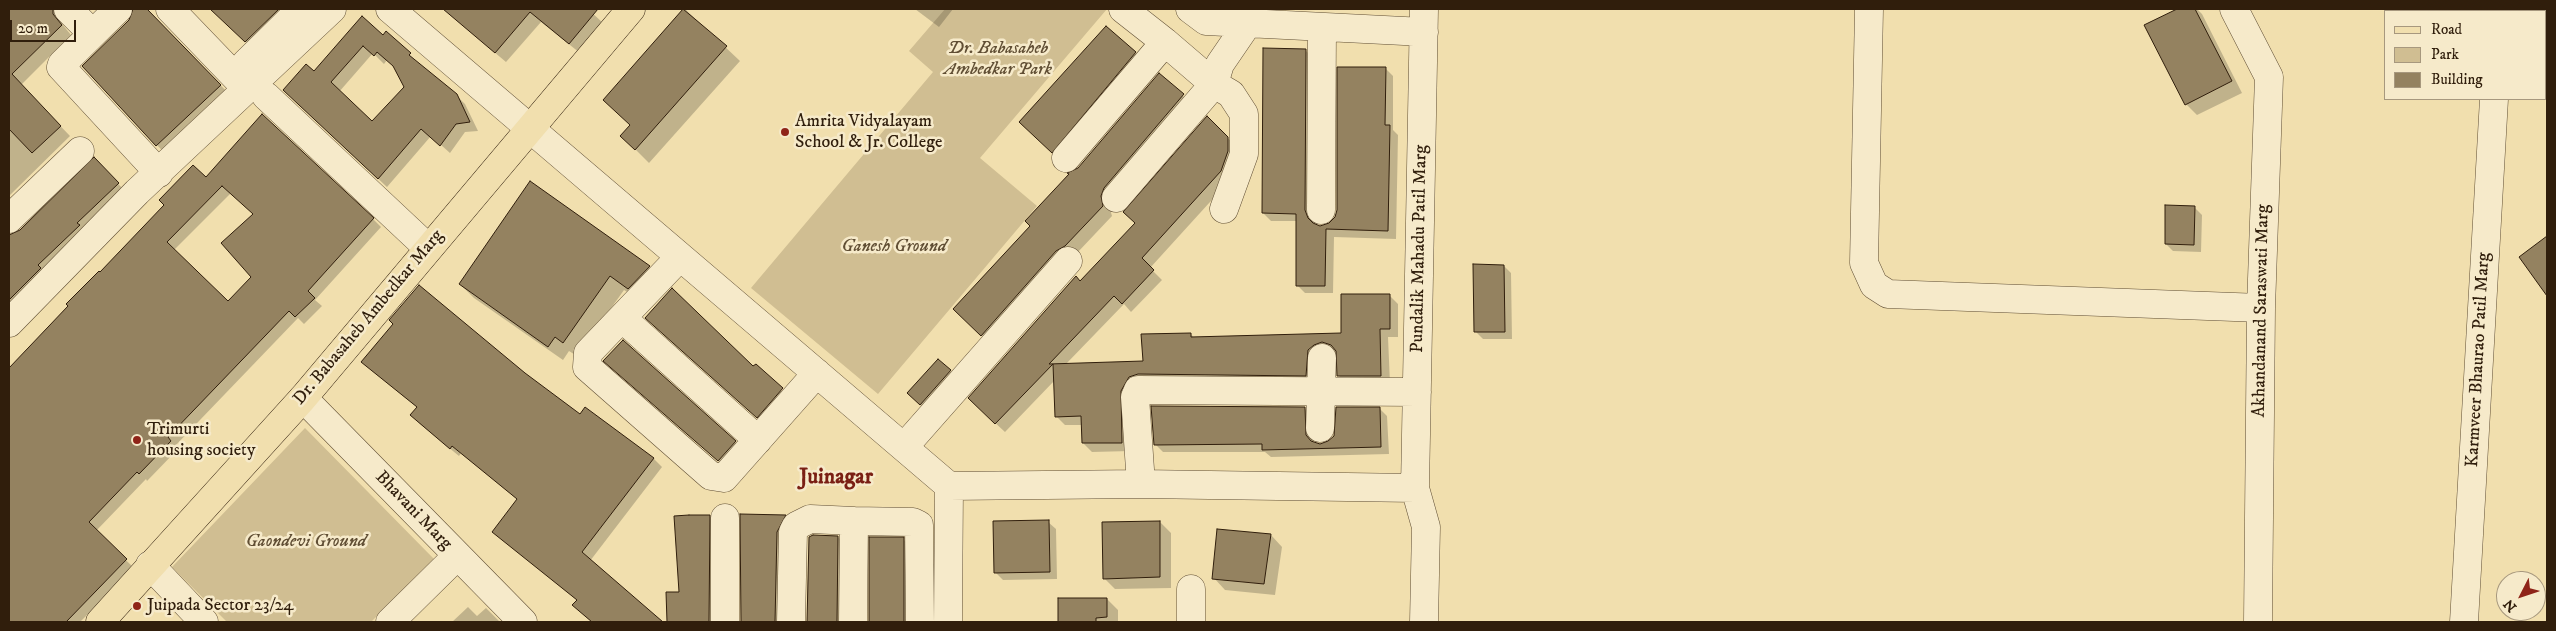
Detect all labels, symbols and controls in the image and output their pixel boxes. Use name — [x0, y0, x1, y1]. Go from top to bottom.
scale bar — [12, 10, 79, 42]
legend — [2384, 10, 2546, 100]
text: 20 m — [18, 19, 48, 38]
text: Road — [2431, 20, 2462, 39]
park label: Dr. Babasaheb Ambedkar Park — [944, 38, 1052, 80]
text: Park — [2431, 45, 2459, 64]
text: Building — [2431, 70, 2483, 89]
place label: Amrita Vidyalayam School & Jr. College — [795, 111, 942, 154]
marker: Amrita Vidyalayam School & Jr. College — [779, 126, 791, 138]
street label: Pundalik Mahadu Patil Marg — [1407, 145, 1433, 353]
street label: Akhandanand Saraswati Marg — [2249, 204, 2275, 418]
street label: Dr. Babasaheb Ambedkar Marg — [289, 226, 449, 410]
park label: Ganesh Ground — [842, 236, 946, 258]
street label: Karmveer Bhaurao Patil Marg — [2463, 252, 2495, 468]
place label: Trimurti housing society — [147, 419, 255, 462]
marker: Trimurti housing society — [131, 434, 143, 446]
district label: Juinagar — [799, 465, 873, 491]
street label: Bhavani Marg — [370, 467, 456, 555]
park label: Gaondevi Ground — [246, 531, 366, 553]
north arrow — [2496, 571, 2546, 621]
place label: Juipada Sector 23/24 — [147, 595, 294, 617]
text: N — [2500, 595, 2521, 615]
marker: Juipada Sector 23/24 — [131, 600, 143, 612]

